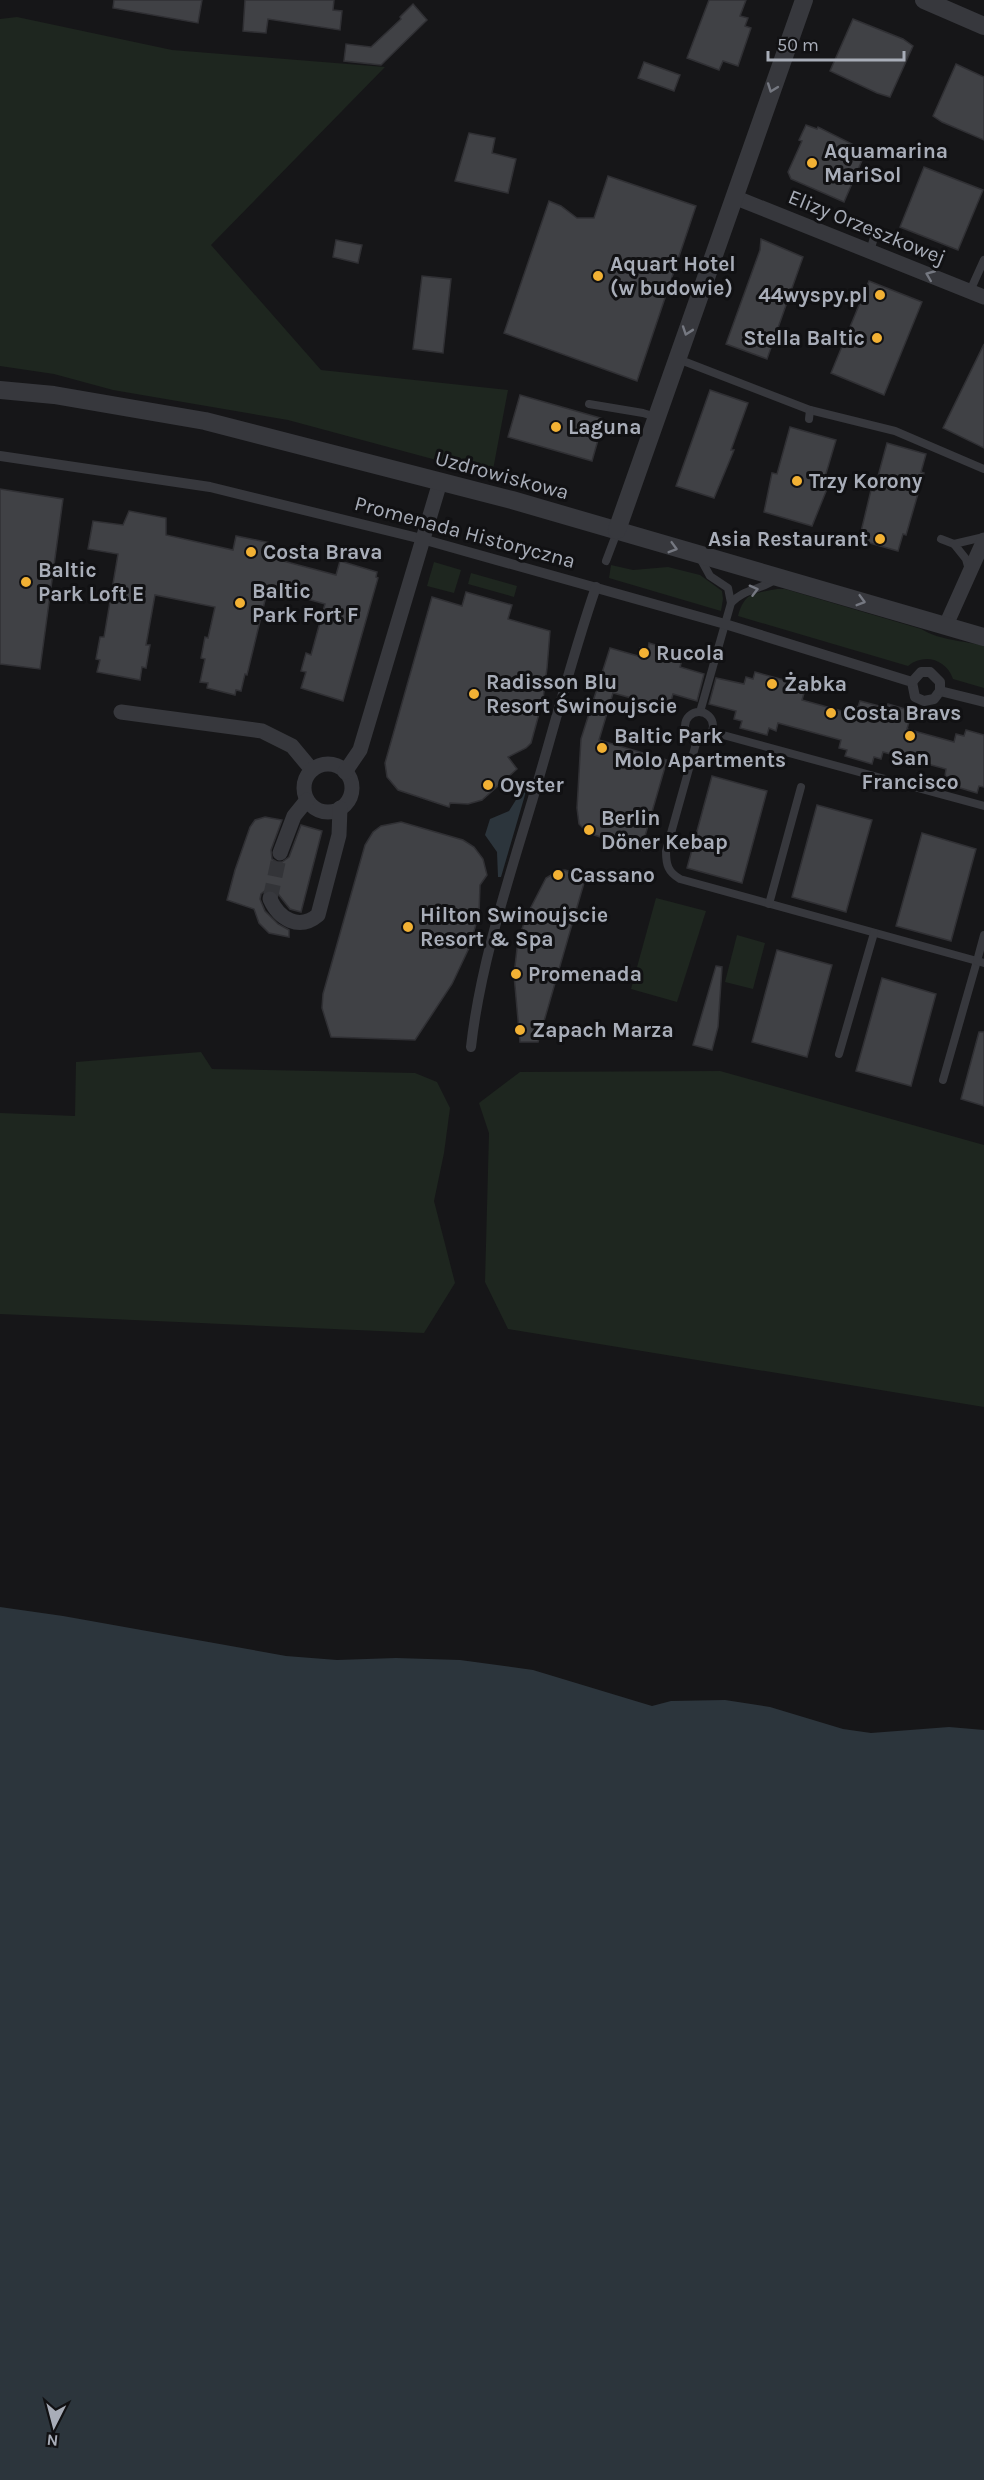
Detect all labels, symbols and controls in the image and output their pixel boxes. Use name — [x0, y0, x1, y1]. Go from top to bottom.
scale bar — [768, 24, 904, 62]
text: 50 m — [777, 34, 819, 56]
one-way arrow — [767, 82, 780, 93]
place label: Aquamarina MariSol — [824, 139, 948, 187]
marker: Aquamarina MariSol — [805, 156, 819, 170]
street label: Elizy Orzeszkowej — [785, 185, 949, 269]
place label: Aquart Hotel (w budowie) — [610, 252, 736, 300]
marker: Aquart Hotel (w budowie) — [591, 269, 605, 283]
one-way arrow — [925, 270, 936, 282]
place label: 44wyspy.pl — [758, 283, 868, 307]
marker: 44wyspy.pl — [873, 288, 887, 302]
one-way arrow — [682, 326, 695, 336]
place label: Stella Baltic — [743, 326, 865, 350]
marker: Stella Baltic — [870, 331, 884, 345]
place label: Laguna — [568, 415, 641, 439]
marker: Laguna — [549, 420, 563, 434]
street label: Uzdrowiskowa — [432, 446, 572, 504]
place label: Trzy Korony — [809, 469, 923, 493]
marker: Trzy Korony — [790, 474, 804, 488]
street label: Promenada Historyczna — [352, 491, 578, 573]
place label: Asia Restaurant — [708, 527, 868, 551]
marker: Asia Restaurant — [873, 532, 887, 546]
place label: Costa Brava — [263, 540, 382, 564]
one-way arrow — [668, 540, 678, 553]
marker: Costa Brava — [244, 545, 258, 559]
place label: Baltic Park Loft E — [38, 558, 144, 606]
marker: Baltic Park Loft E — [19, 575, 33, 589]
place label: Baltic Park Fort F — [252, 579, 358, 627]
one-way arrow — [749, 584, 759, 597]
one-way arrow — [855, 594, 866, 606]
marker: Baltic Park Fort F — [233, 596, 247, 610]
place label: Rucola — [656, 641, 724, 665]
marker: Rucola — [637, 646, 651, 660]
place label: Radisson Blu Resort Świnoujscie — [486, 670, 677, 718]
place label: Żabka — [784, 671, 847, 696]
marker: Żabka — [765, 677, 779, 691]
marker: Radisson Blu Resort Świnoujscie — [467, 687, 481, 701]
place label: Costa Bravs — [843, 701, 961, 725]
marker: Costa Bravs — [824, 706, 838, 720]
place label: Baltic Park Molo Apartments — [614, 724, 786, 772]
marker: San Francisco — [903, 729, 917, 743]
marker: Baltic Park Molo Apartments — [595, 741, 609, 755]
place label: San Francisco — [861, 746, 959, 794]
place label: Oyster — [500, 773, 564, 797]
marker: Oyster — [481, 778, 495, 792]
place label: Berlin Döner Kebap — [601, 806, 728, 854]
marker: Berlin Döner Kebap — [582, 823, 596, 837]
place label: Cassano — [570, 863, 655, 887]
marker: Cassano — [551, 868, 565, 882]
place label: Hilton Swinoujscie Resort & Spa — [420, 903, 608, 951]
marker: Hilton Swinoujscie Resort & Spa — [401, 920, 415, 934]
place label: Promenada — [528, 962, 642, 986]
marker: Promenada — [509, 967, 523, 981]
place label: Zapach Marza — [532, 1018, 674, 1042]
marker: Zapach Marza — [513, 1023, 527, 1037]
north arrow — [24, 2396, 84, 2456]
text: N — [46, 2430, 59, 2450]

